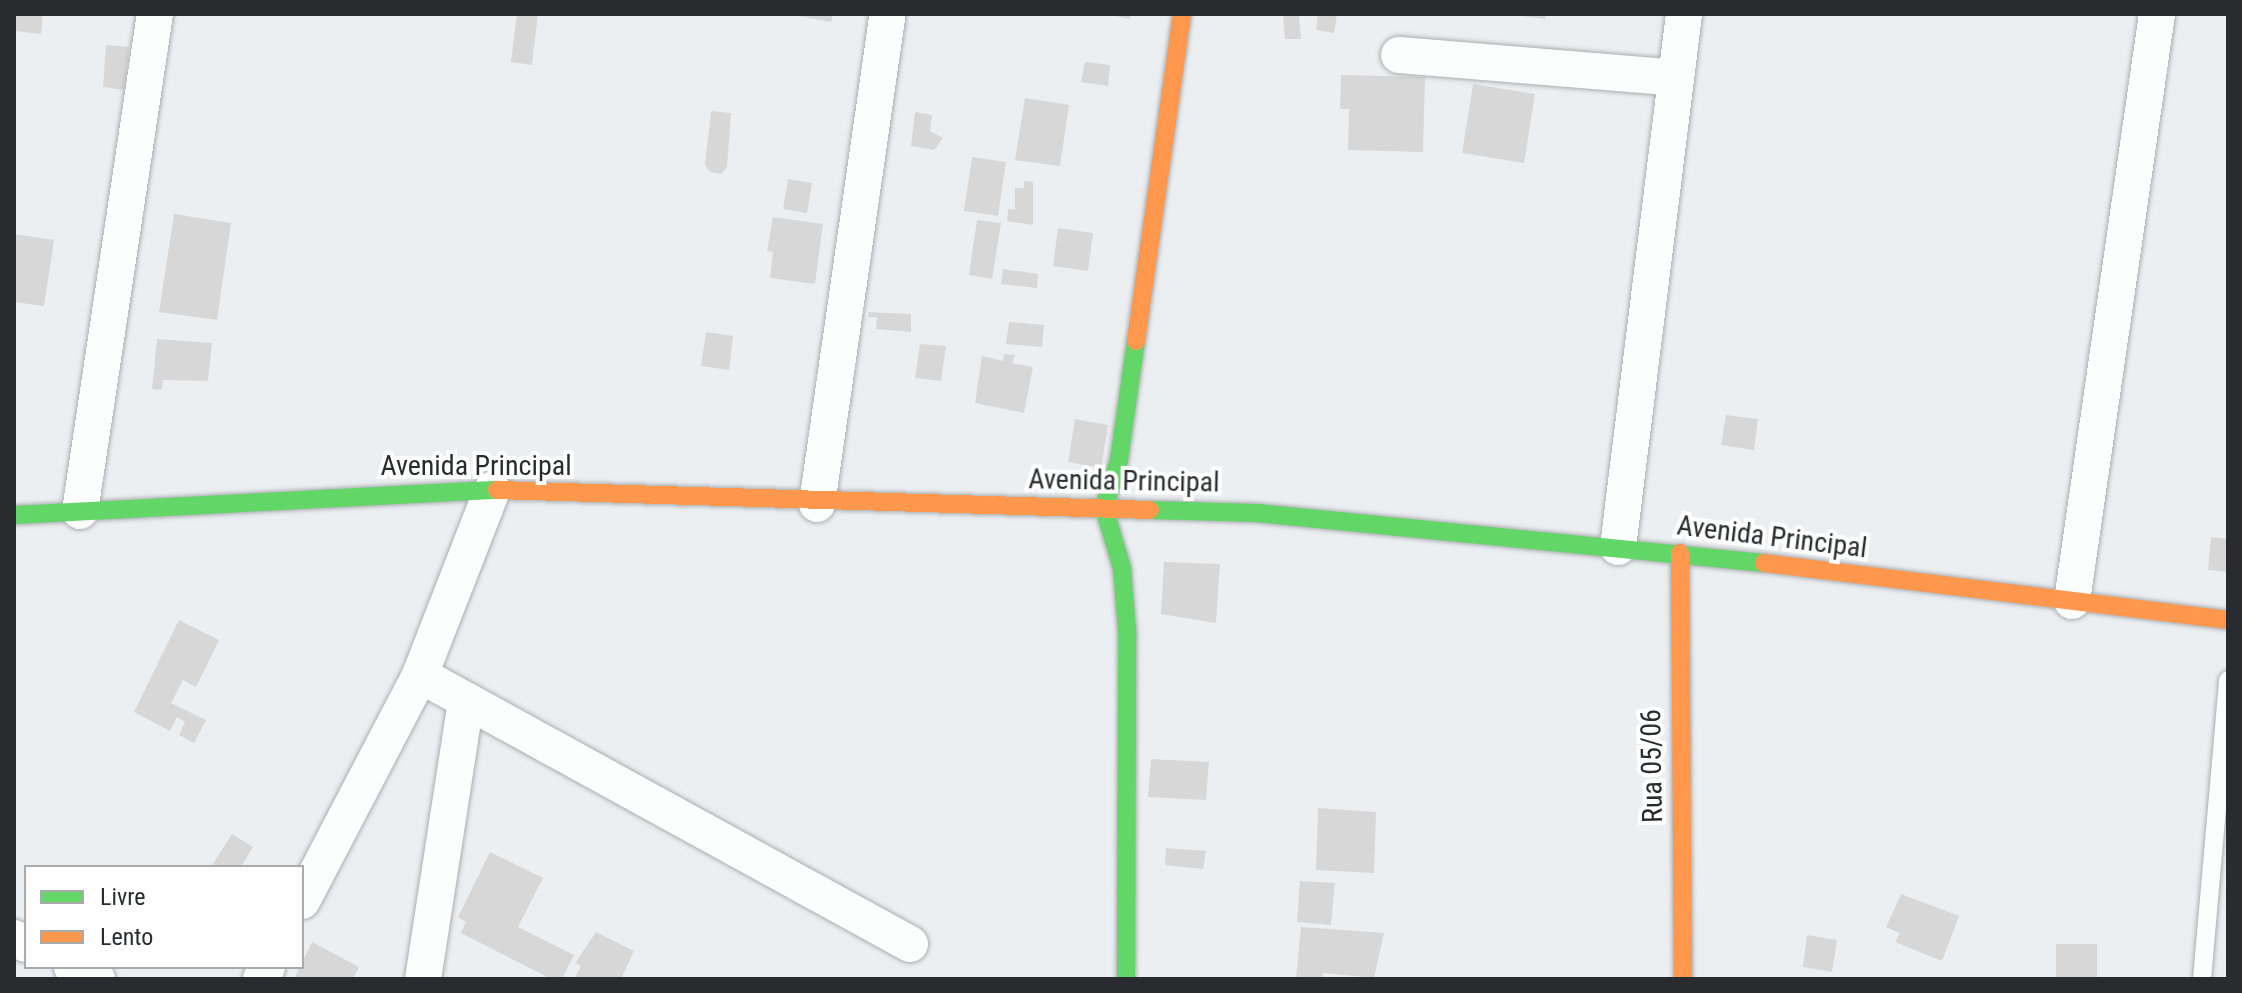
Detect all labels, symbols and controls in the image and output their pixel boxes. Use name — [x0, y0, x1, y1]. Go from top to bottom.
street label: Avenida Principal — [380, 449, 572, 483]
street label: Avenida Principal — [1028, 463, 1220, 499]
street label: Avenida Principal — [1675, 509, 1869, 565]
street label: Rua 05/06 — [1634, 709, 1670, 823]
legend — [24, 865, 304, 969]
text: Livre — [100, 883, 146, 911]
text: Lento — [100, 923, 153, 951]

